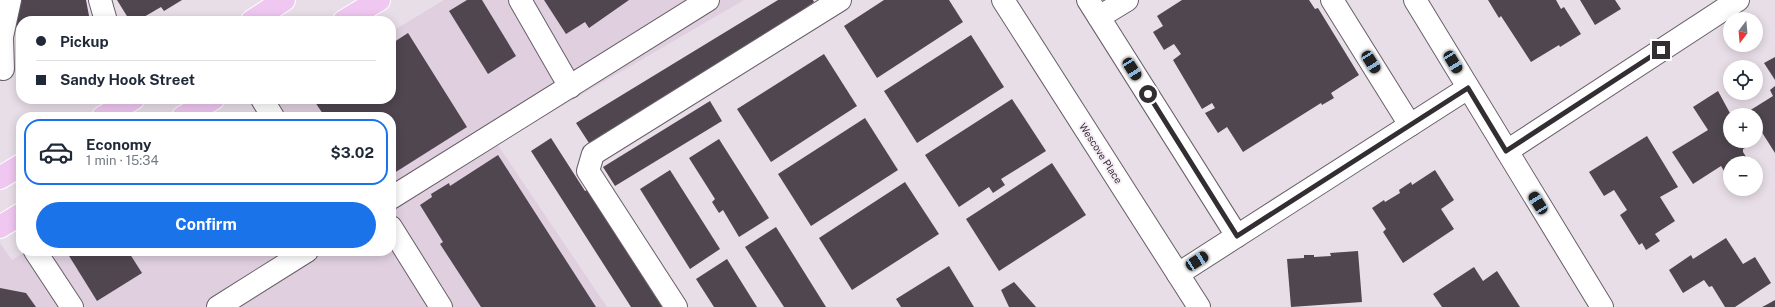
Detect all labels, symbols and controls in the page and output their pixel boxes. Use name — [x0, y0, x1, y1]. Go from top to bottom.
north arrow — [1723, 12, 1763, 52]
map controls — [1723, 12, 1763, 196]
text: Pickup — [60, 33, 109, 50]
route end — [1652, 41, 1670, 59]
car — [1360, 49, 1382, 75]
car — [1442, 49, 1464, 75]
car — [1121, 56, 1143, 82]
button: locate — [1723, 60, 1763, 100]
text: Sandy Hook Street — [60, 71, 195, 88]
route start — [1139, 85, 1157, 103]
button: + — [1723, 108, 1763, 148]
street label: Wescove Place — [1077, 121, 1125, 186]
icon: car — [38, 134, 74, 170]
text: Economy — [86, 136, 151, 153]
text: $3.02 — [331, 144, 374, 161]
text: 1 min · 15:34 — [86, 153, 159, 168]
button: − — [1723, 156, 1763, 196]
car — [1527, 190, 1549, 216]
button: Confirm — [36, 202, 376, 248]
car — [1184, 249, 1210, 273]

